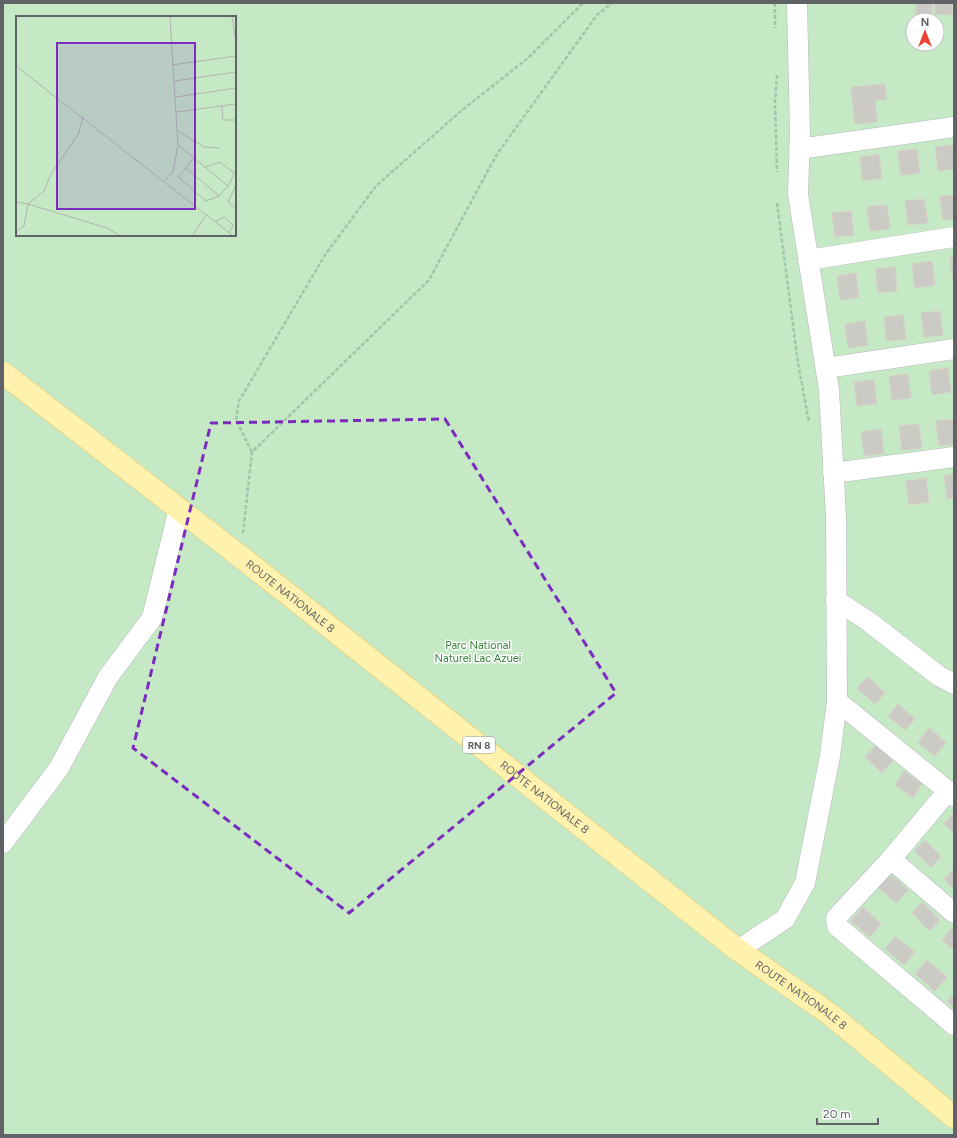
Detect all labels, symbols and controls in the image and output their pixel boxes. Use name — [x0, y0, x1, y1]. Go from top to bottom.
north arrow — [905, 12, 945, 52]
inset map — [16, 16, 236, 236]
text: N — [921, 16, 929, 29]
street label: ROUTE NATIONALE 8 — [243, 557, 337, 636]
park label: Parc National Naturel Lac Azueï — [435, 639, 522, 665]
road number: RN 8 — [463, 737, 495, 753]
street label: ROUTE NATIONALE 8 — [497, 758, 592, 837]
street label: ROUTE NATIONALE 8 — [753, 958, 850, 1033]
scale bar — [817, 1100, 878, 1126]
text: 20 m — [823, 1107, 851, 1121]

